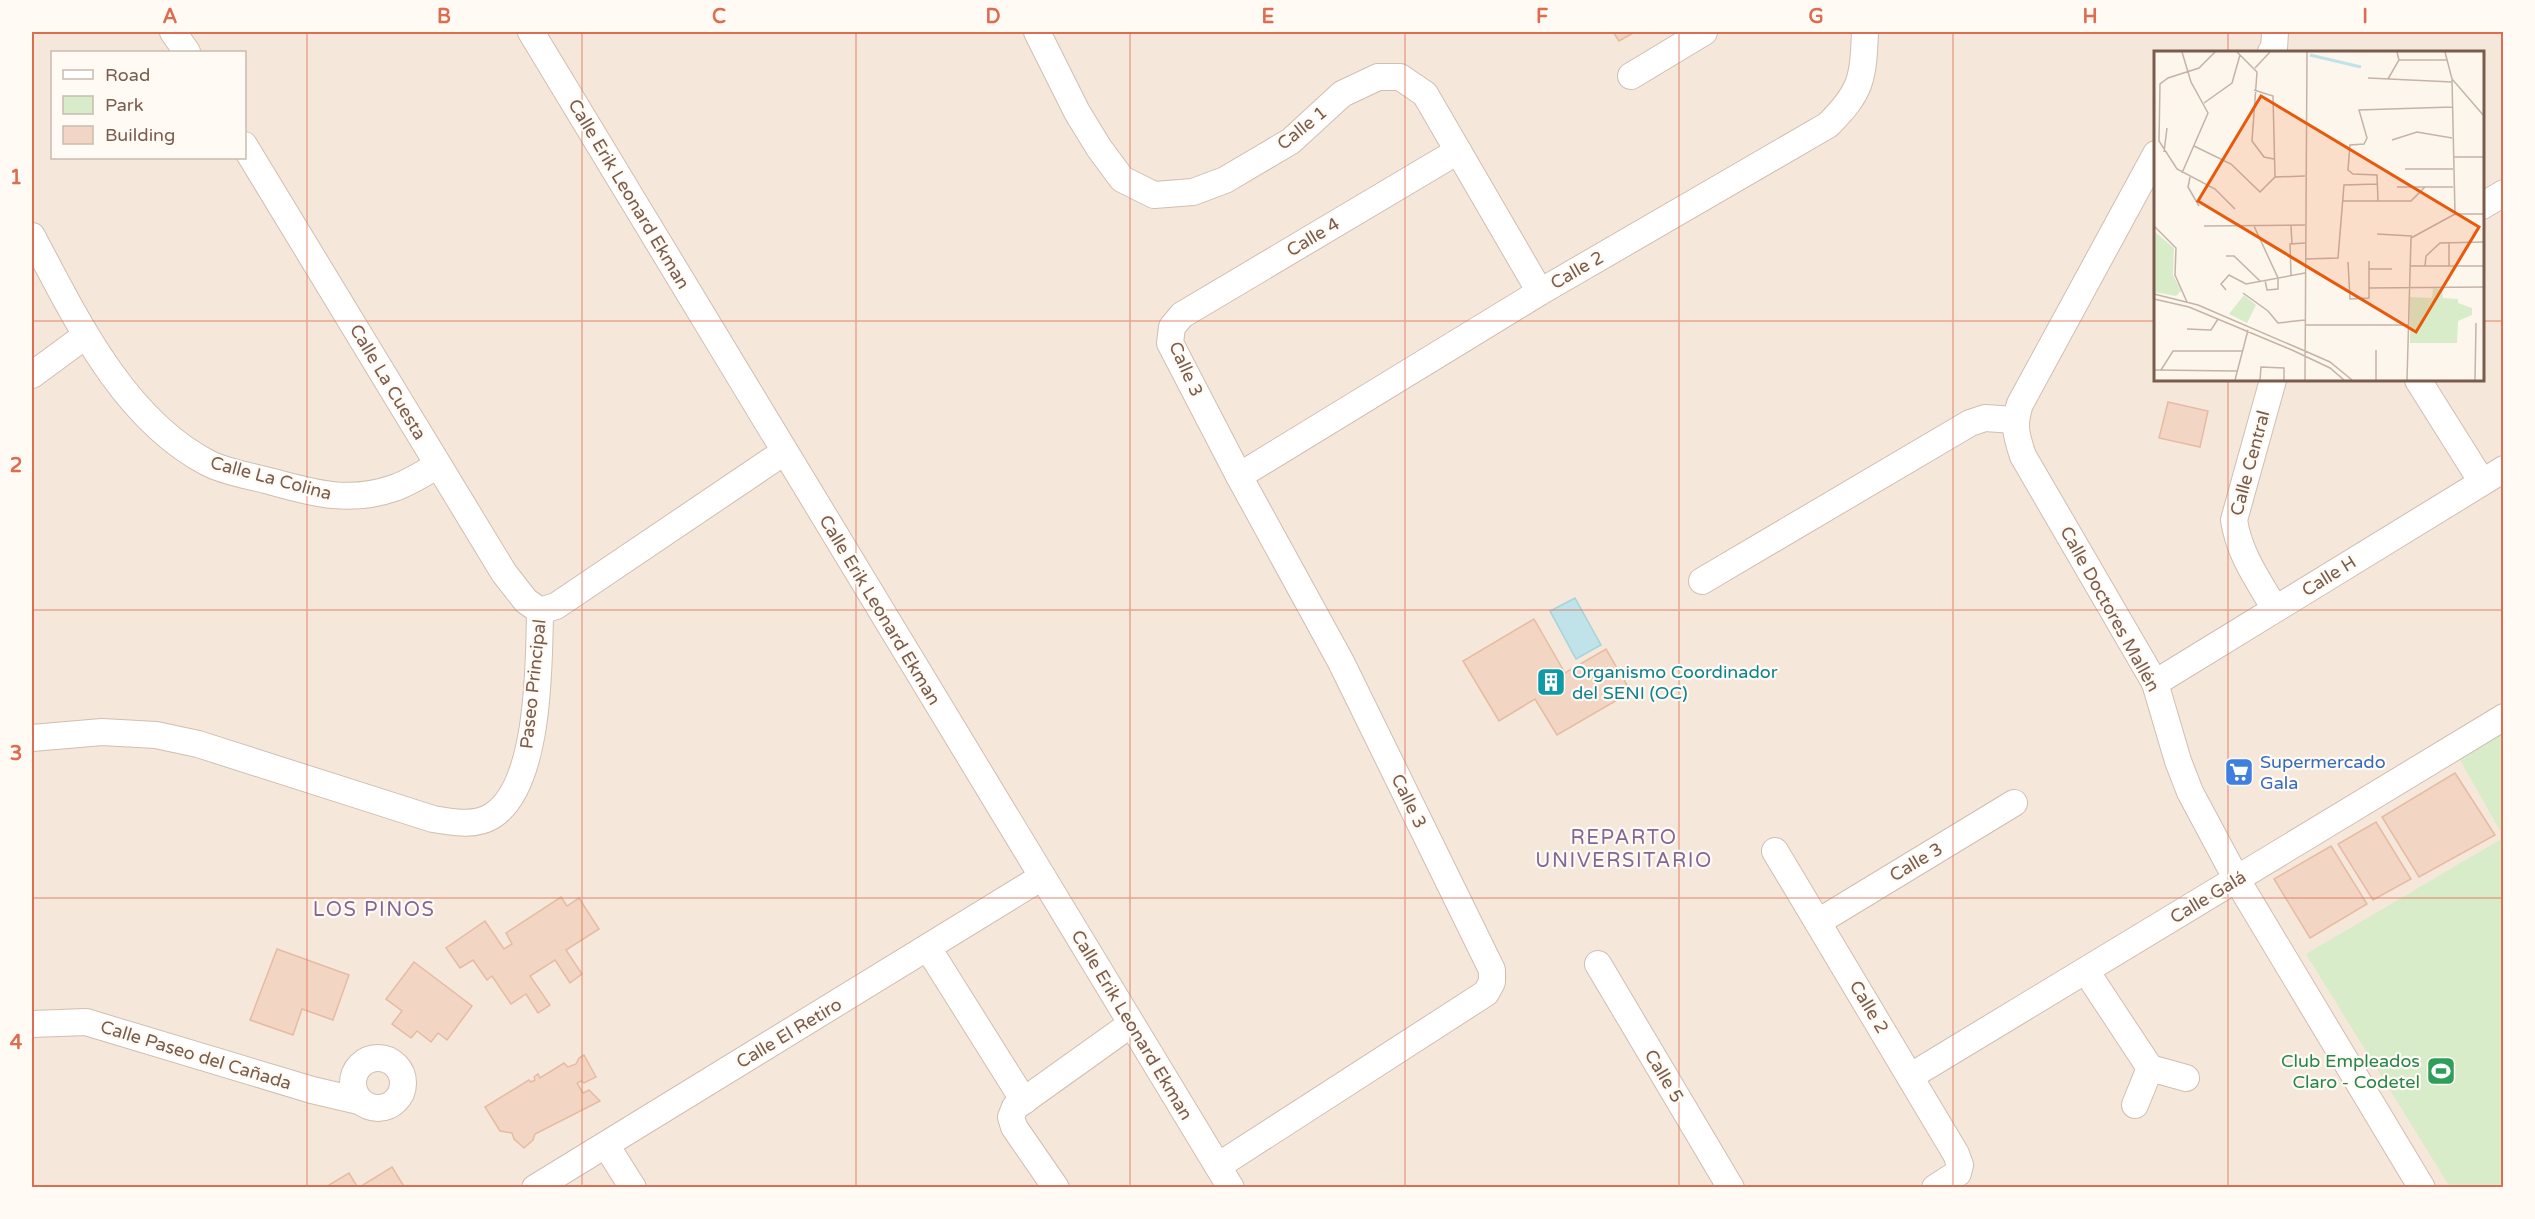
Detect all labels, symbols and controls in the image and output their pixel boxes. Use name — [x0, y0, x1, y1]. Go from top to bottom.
text: A — [163, 5, 178, 29]
text: B — [437, 5, 451, 29]
text: C — [712, 5, 726, 29]
text: D — [985, 5, 1001, 29]
text: E — [1262, 5, 1275, 29]
text: F — [1536, 5, 1548, 29]
text: G — [1808, 5, 1824, 29]
text: H — [2082, 5, 2098, 29]
text: I — [2362, 5, 2368, 29]
legend — [51, 51, 246, 159]
inset map — [2154, 51, 2484, 381]
text: Road — [105, 64, 150, 86]
text: Park — [105, 94, 144, 116]
street label: Calle Erik Leonard Ekman — [563, 95, 695, 293]
street label: Calle 1 — [1273, 101, 1331, 155]
text: Building — [105, 124, 175, 146]
text: 1 — [10, 166, 22, 190]
street label: Calle 4 — [1283, 213, 1343, 261]
street label: Calle 2 — [1546, 246, 1608, 294]
street label: Calle La Cuesta — [345, 320, 431, 444]
street label: Calle 3 — [1164, 338, 1208, 400]
street label: Calle Central — [2225, 408, 2275, 518]
street label: Calle La Colina — [208, 451, 334, 505]
text: 2 — [10, 454, 22, 478]
street label: Calle Erik Leonard Ekman — [814, 511, 946, 709]
street label: Calle Doctores Mallén — [2055, 522, 2165, 696]
street label: Calle H — [2298, 551, 2360, 601]
street label: Paseo Principal — [515, 618, 551, 750]
place label: Organismo Coordinador del SENI (OC) — [1572, 661, 1778, 704]
building icon: Organismo Coordinador del SENI (OC) — [1535, 666, 1567, 698]
text: 3 — [10, 742, 22, 766]
place label: Supermercado Gala — [2260, 751, 2386, 794]
supermarket icon: Supermercado Gala — [2223, 756, 2255, 788]
street label: Calle 3 — [1386, 770, 1432, 832]
district label: REPARTO UNIVERSITARIO — [1535, 826, 1713, 873]
street label: Calle 3 — [1886, 838, 1946, 886]
street label: Calle Galá — [2166, 866, 2250, 928]
district label: LOS PINOS — [313, 898, 435, 922]
street label: Calle Erik Leonard Ekman — [1066, 926, 1198, 1124]
street label: Calle 2 — [1845, 977, 1893, 1037]
street label: Calle El Retiro — [732, 993, 846, 1073]
street label: Calle Paseo del Cañada — [98, 1015, 294, 1095]
text: 4 — [10, 1031, 23, 1055]
street label: Calle 5 — [1640, 1046, 1688, 1106]
place label: Club Empleados Claro - Codetel — [2281, 1050, 2420, 1093]
sports icon: Club Empleados Claro - Codetel — [2425, 1055, 2457, 1087]

